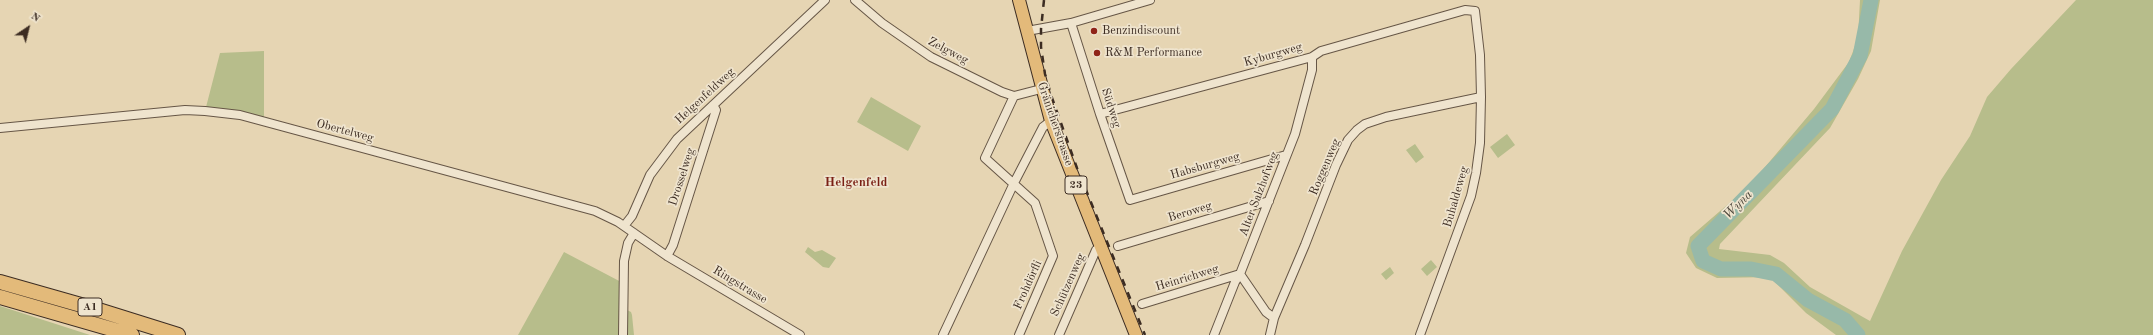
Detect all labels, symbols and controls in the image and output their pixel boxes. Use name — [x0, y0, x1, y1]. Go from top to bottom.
north arrow — [8, 8, 48, 48]
text: N — [29, 11, 42, 25]
place label: Benzindiscount — [1102, 24, 1180, 38]
marker: Benzindiscount — [1089, 26, 1099, 36]
street label: Zelgweg — [925, 34, 971, 68]
street label: Kyburgweg — [1242, 40, 1304, 70]
place label: R&M Performance — [1105, 46, 1202, 60]
marker: R&M Performance — [1092, 48, 1102, 58]
street label: Helgenfeldweg — [672, 65, 738, 127]
street label: Gränicherstrasse — [1034, 80, 1076, 168]
street label: Südweg — [1098, 86, 1124, 130]
street label: Obertelweg — [315, 116, 375, 146]
street label: Roggenweg — [1307, 136, 1343, 198]
street label: Drosselweg — [666, 146, 698, 208]
street label: Habsburgweg — [1169, 149, 1241, 183]
street label: Alter Salzhofweg — [1236, 150, 1282, 238]
street label: Buhaldeweg — [1440, 165, 1472, 229]
district label: Helgenfeld — [824, 175, 888, 191]
road number: 23 — [1065, 176, 1087, 194]
water label: Wyna — [1720, 187, 1756, 223]
street label: Beroweg — [1166, 199, 1214, 225]
street label: Schützenweg — [1048, 251, 1088, 319]
street label: Frohdörfli — [1011, 258, 1045, 312]
street label: Heinrichweg — [1154, 262, 1220, 294]
street label: Ringstrasse — [710, 263, 770, 307]
road number: A1 — [78, 298, 102, 316]

